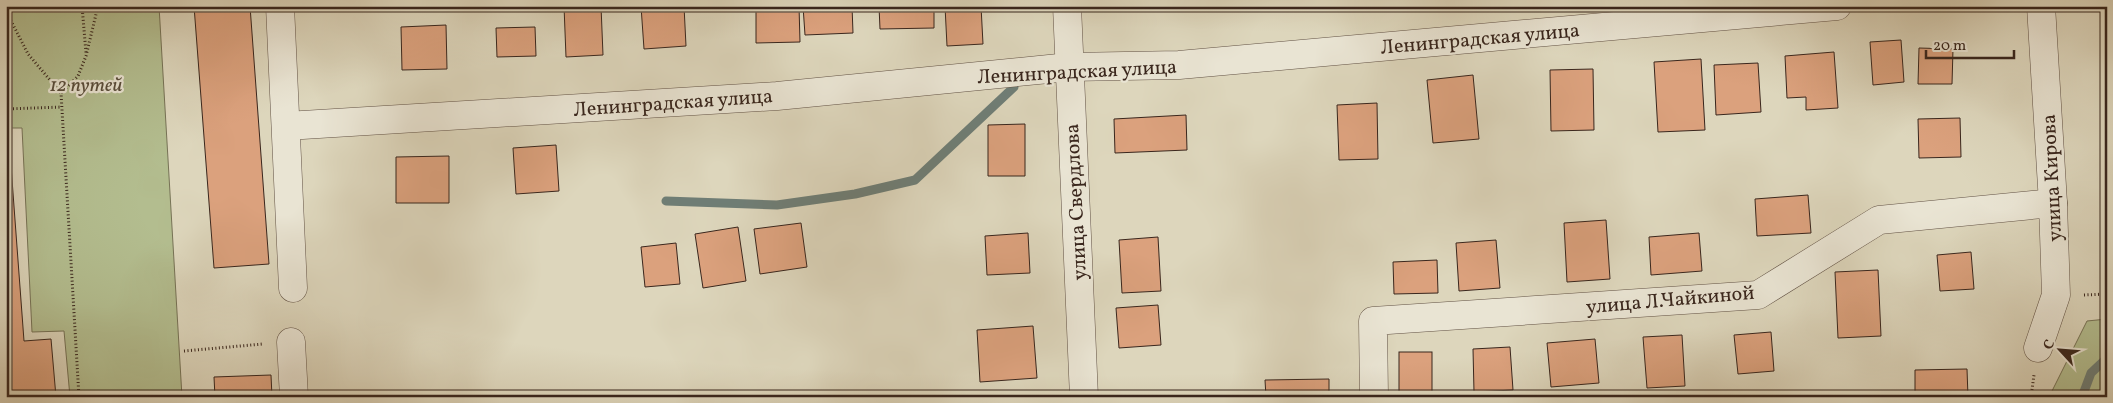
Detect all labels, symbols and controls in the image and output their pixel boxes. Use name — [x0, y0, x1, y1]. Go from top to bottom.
street label: Ленинградская улица — [1379, 17, 1581, 63]
scale bar — [1926, 28, 2013, 60]
text: 20 m — [1933, 36, 1966, 57]
street label: Ленинградская улица — [976, 54, 1178, 92]
park label: 12 путей — [50, 72, 122, 100]
street label: Ленинградская улица — [572, 83, 774, 125]
street label: улица Кирова — [2036, 113, 2070, 242]
street label: улица Свердлова — [1059, 123, 1095, 281]
street label: улица Л.Чайкиной — [1585, 280, 1756, 322]
north arrow — [2036, 326, 2086, 376]
text: С — [2039, 337, 2060, 353]

